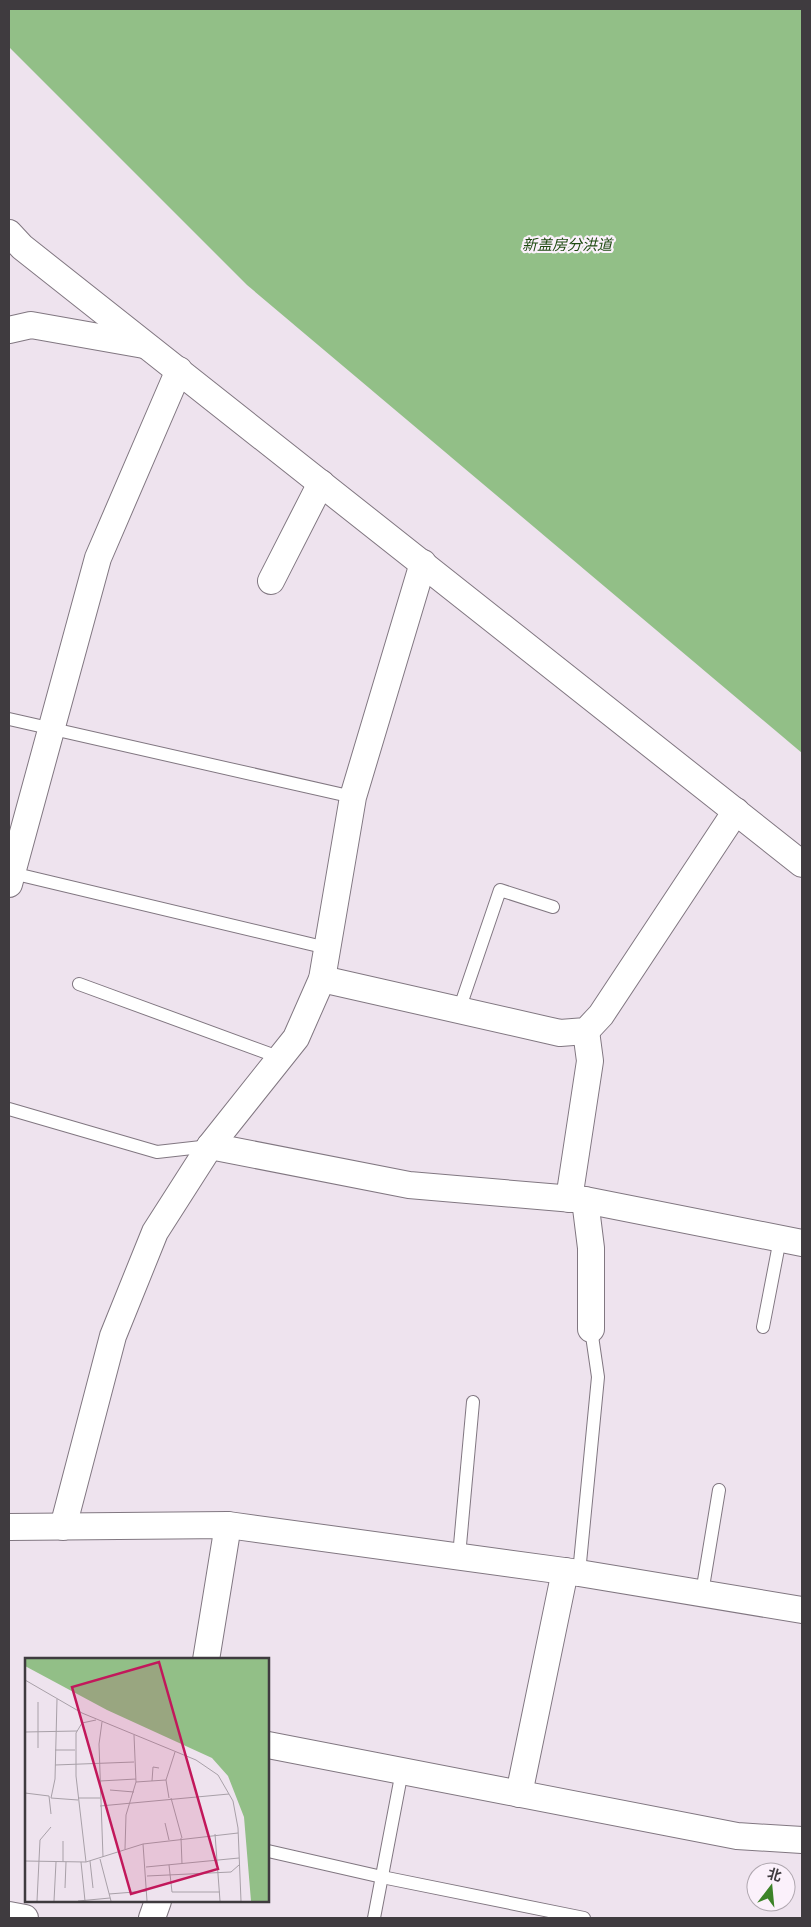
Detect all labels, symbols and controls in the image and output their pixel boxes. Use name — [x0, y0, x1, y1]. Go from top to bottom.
water label: 新盖房分洪道 — [522, 235, 614, 253]
inset map — [25, 1658, 269, 1902]
north arrow — [746, 1862, 796, 1912]
text: 北 — [766, 1864, 784, 1884]

